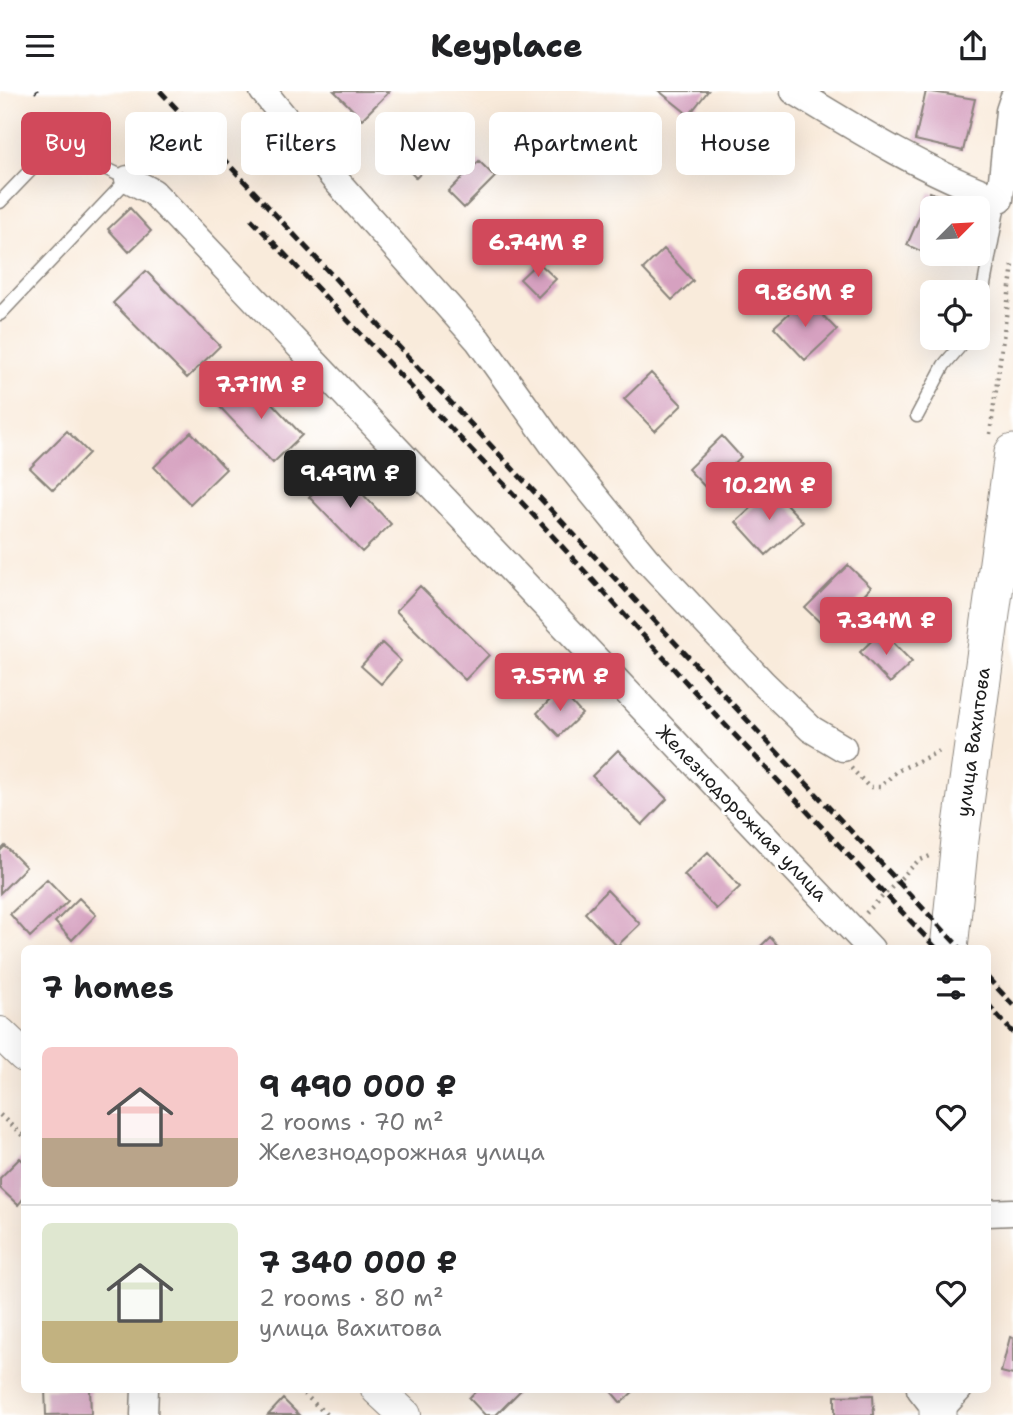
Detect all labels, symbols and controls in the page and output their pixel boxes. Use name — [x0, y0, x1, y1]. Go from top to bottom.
text: Keyplace — [430, 24, 583, 67]
icon: menu — [21, 27, 59, 65]
icon: share — [954, 27, 992, 65]
chip: Buy — [21, 112, 111, 175]
chip: Rent — [125, 112, 227, 175]
chip: Filters — [241, 112, 361, 175]
chip: New — [375, 112, 475, 175]
chip: Apartment — [489, 112, 662, 175]
chip: House — [676, 112, 795, 175]
north arrow — [920, 196, 990, 266]
map controls — [920, 196, 990, 350]
pin: 6.74M ₽ — [473, 219, 603, 279]
text: 6.74M ₽ — [488, 227, 588, 257]
pin: 9.86M ₽ — [740, 269, 870, 329]
text: 9.86M ₽ — [754, 277, 856, 307]
button: locate — [920, 280, 990, 350]
pin: 7.71M ₽ — [196, 361, 326, 421]
text: 7.71M ₽ — [215, 369, 307, 399]
pin: 9.49M ₽ — [285, 451, 415, 510]
text: 9.49M ₽ — [300, 458, 400, 488]
pin: 10.2M ₽ — [704, 463, 834, 522]
text: 10.2M ₽ — [722, 470, 816, 500]
pin: 7.34M ₽ — [821, 597, 951, 657]
text: 7.34M ₽ — [836, 605, 936, 635]
pin: 7.57M ₽ — [495, 653, 625, 713]
text: 7.57M ₽ — [511, 661, 609, 691]
street label: улица Вахитова — [950, 665, 996, 818]
street label: Железнодорожная улица — [651, 719, 833, 907]
text: 7 homes — [42, 967, 174, 1008]
icon: filters — [932, 968, 970, 1006]
text: 9 490 000 ₽ — [259, 1066, 457, 1107]
icon: home — [98, 1075, 182, 1159]
icon: heart — [932, 1098, 970, 1136]
text: 2 rooms · 70 m² — [259, 1107, 444, 1137]
text: Железнодорожная улица — [259, 1137, 545, 1167]
text: 7 340 000 ₽ — [259, 1242, 458, 1283]
icon: home — [98, 1251, 182, 1335]
icon: heart — [932, 1274, 970, 1312]
text: 2 rooms · 80 m² — [259, 1283, 444, 1313]
text: улица Вахитова — [259, 1313, 441, 1343]

